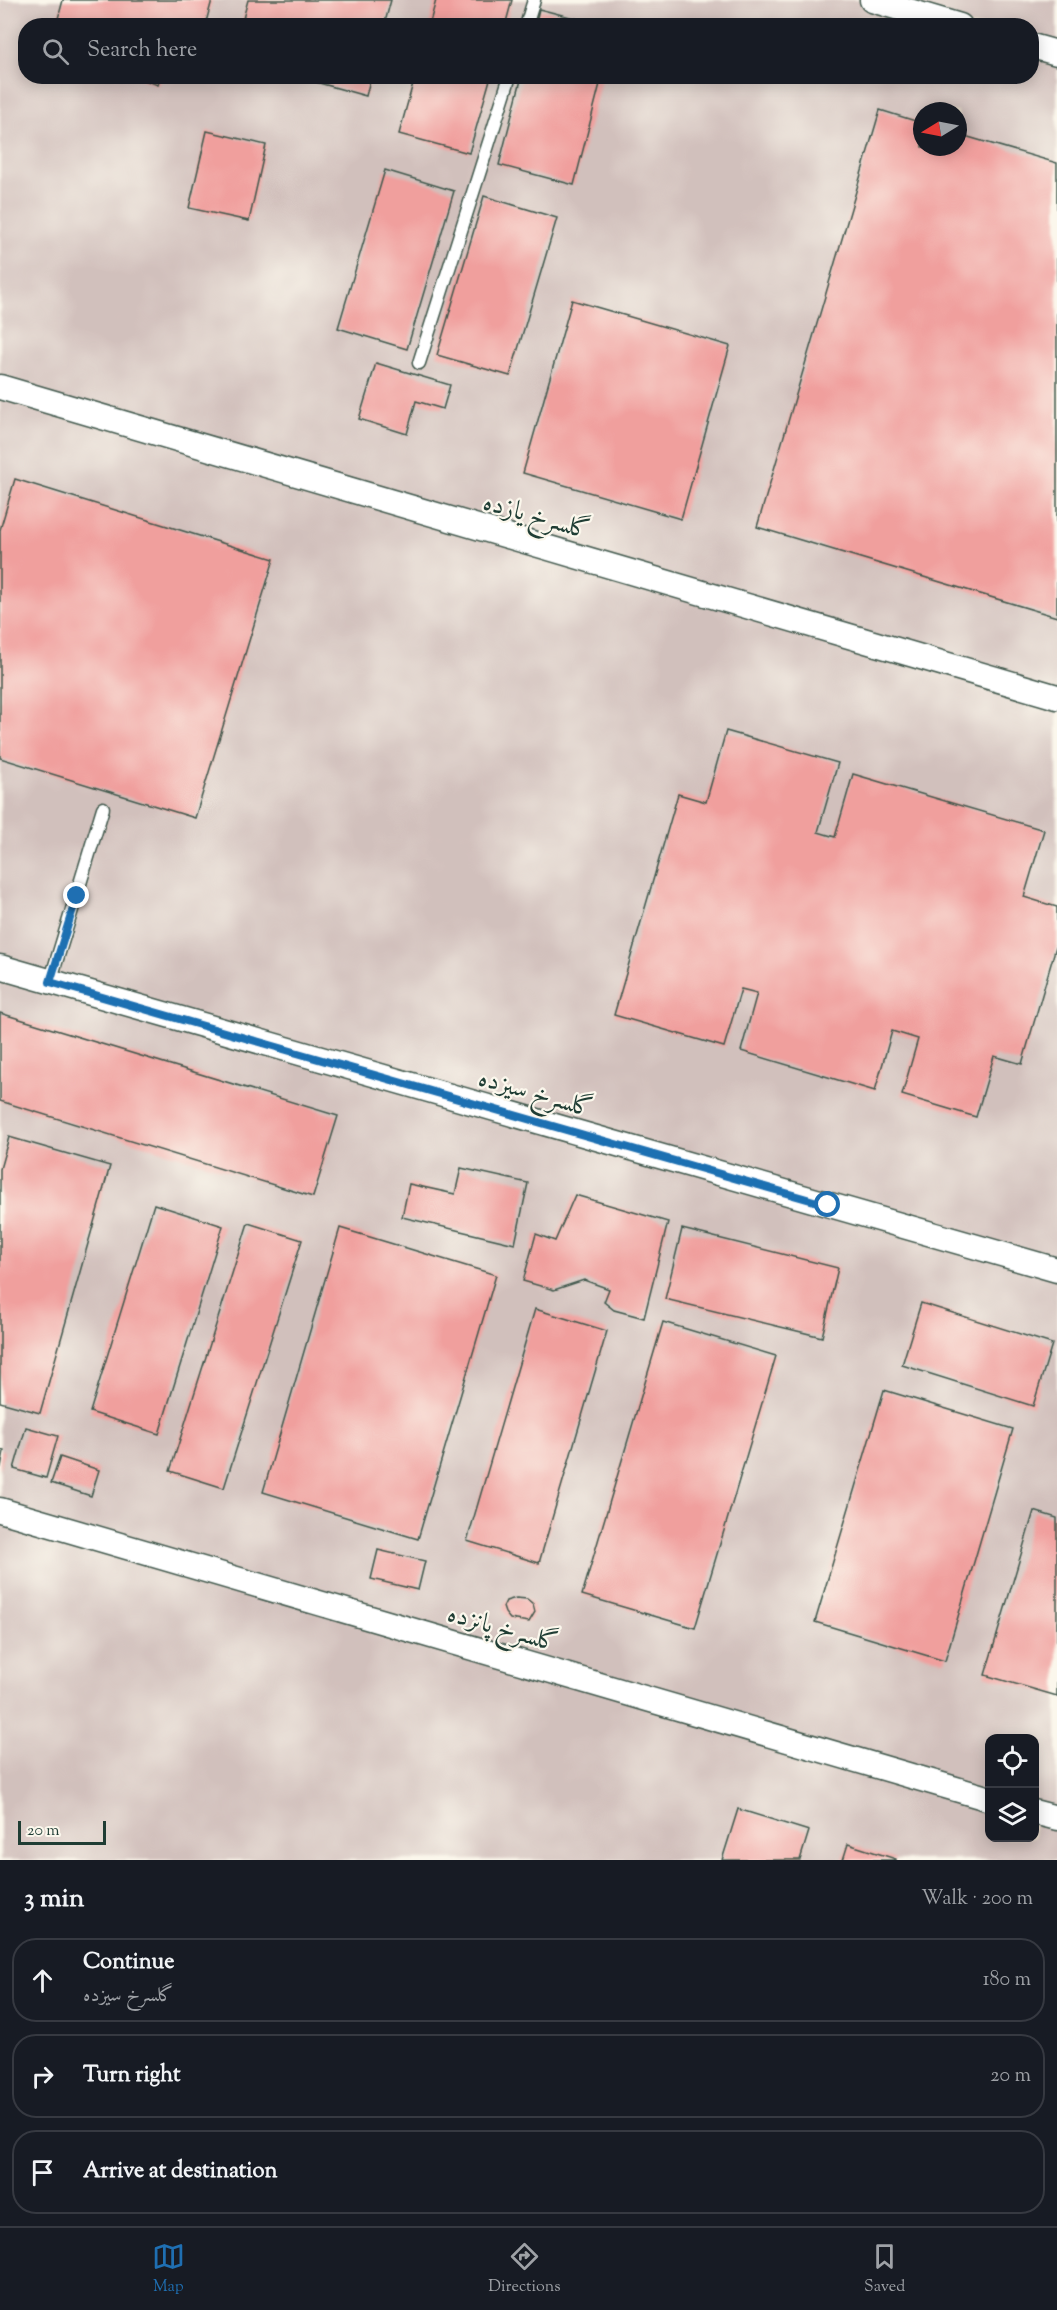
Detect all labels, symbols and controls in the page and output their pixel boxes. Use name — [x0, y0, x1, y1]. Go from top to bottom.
search box — [18, 18, 1039, 84]
icon: search — [39, 35, 72, 68]
text: Search here — [87, 35, 197, 67]
north arrow — [913, 102, 967, 156]
street label: گلسرخ یازده — [478, 484, 594, 553]
route end — [63, 882, 89, 908]
street label: گلسرخ سیزده — [473, 1060, 597, 1131]
route start — [814, 1191, 840, 1217]
street label: گلسرخ پانزده — [442, 1596, 562, 1666]
map controls — [985, 1734, 1039, 1842]
button: locate — [985, 1734, 1039, 1788]
button: layers — [985, 1788, 1039, 1842]
scale bar — [18, 1818, 106, 1846]
text: 20 m — [27, 1820, 60, 1843]
text: 3 min — [24, 1881, 84, 1918]
text: Walk · 200 m — [921, 1885, 1033, 1914]
text: Continue — [83, 1947, 174, 1979]
icon: ahead — [26, 1964, 59, 1997]
text: 180 m — [983, 1966, 1031, 1995]
text: گلسرخ سیزده — [83, 1982, 173, 2011]
icon: right — [26, 2060, 59, 2093]
text: Turn right — [83, 2060, 180, 2092]
text: 20 m — [990, 2062, 1031, 2091]
icon: arrive — [26, 2156, 59, 2189]
text: Arrive at destination — [83, 2156, 278, 2188]
tab: Map — [152, 2240, 185, 2299]
tab: Directions — [488, 2240, 561, 2299]
tab: Saved — [864, 2240, 905, 2299]

